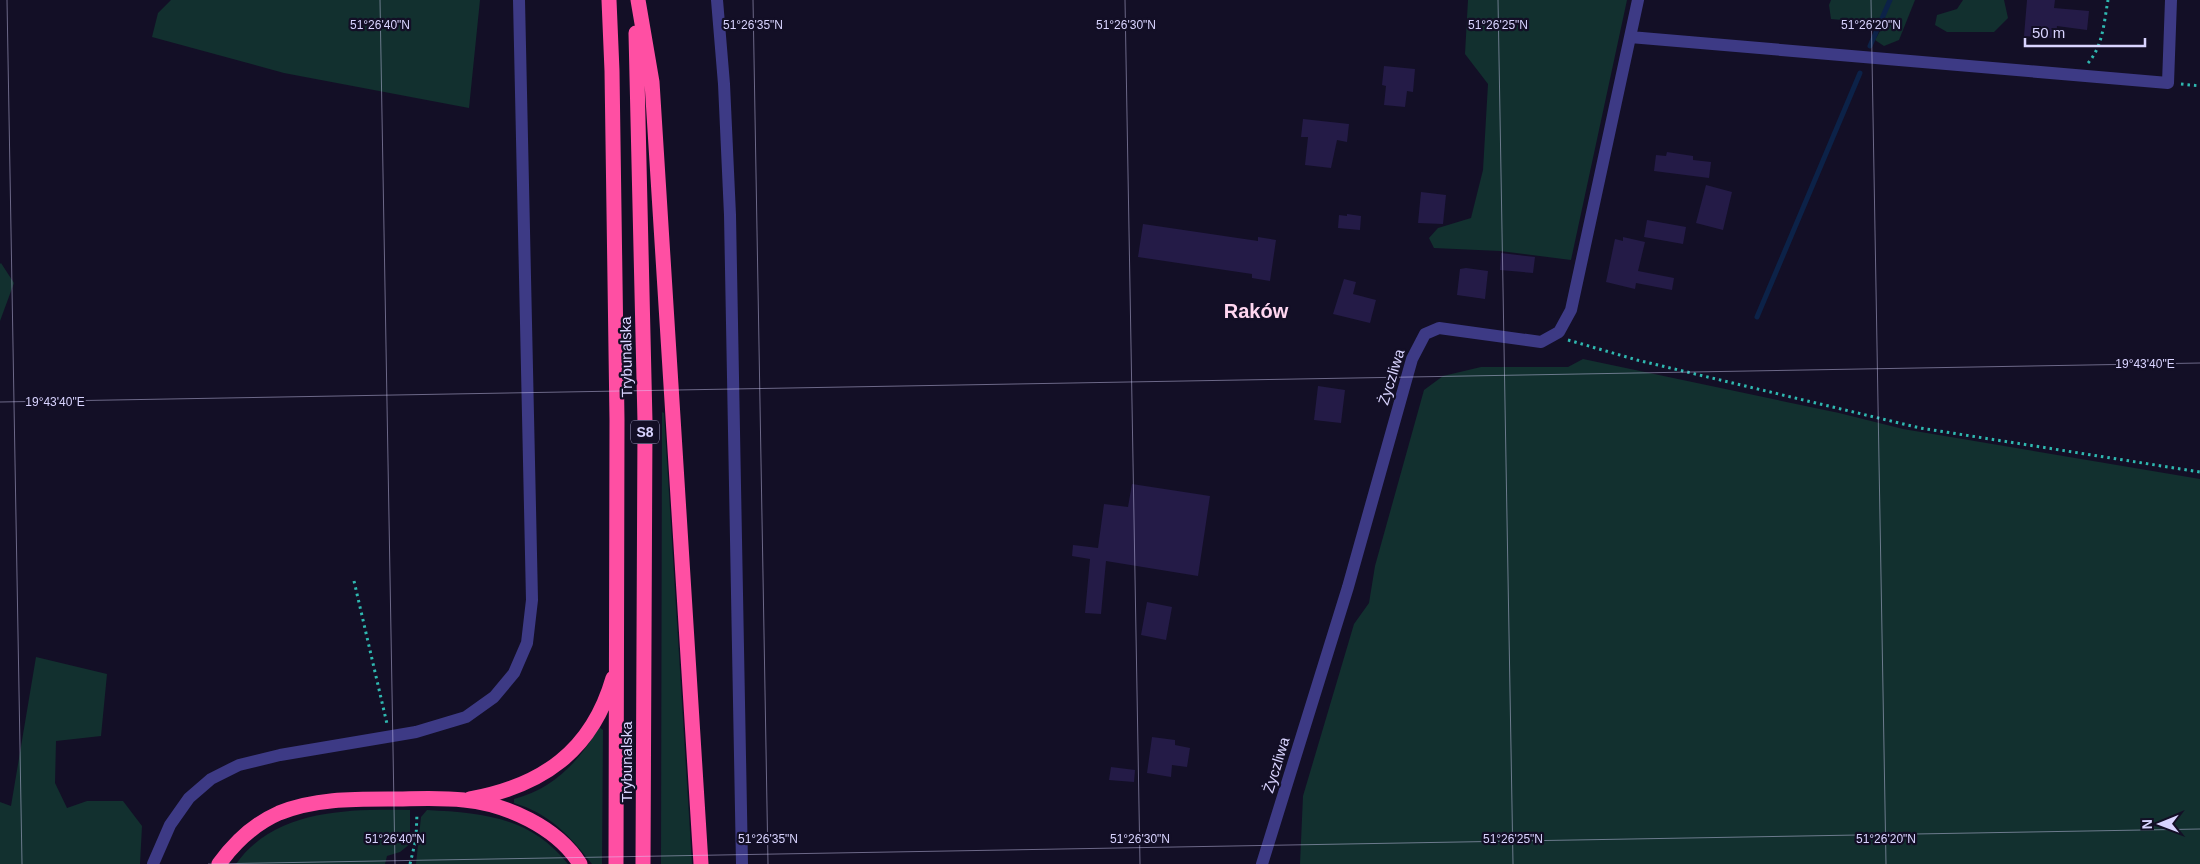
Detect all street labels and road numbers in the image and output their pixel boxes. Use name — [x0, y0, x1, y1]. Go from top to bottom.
street label: Trybunalska — [617, 316, 635, 398]
street label: Życzliwa — [1374, 346, 1408, 407]
road number: S8 — [631, 421, 659, 444]
street label: Trybunalska — [618, 721, 635, 803]
street label: Życzliwa — [1259, 734, 1293, 795]

